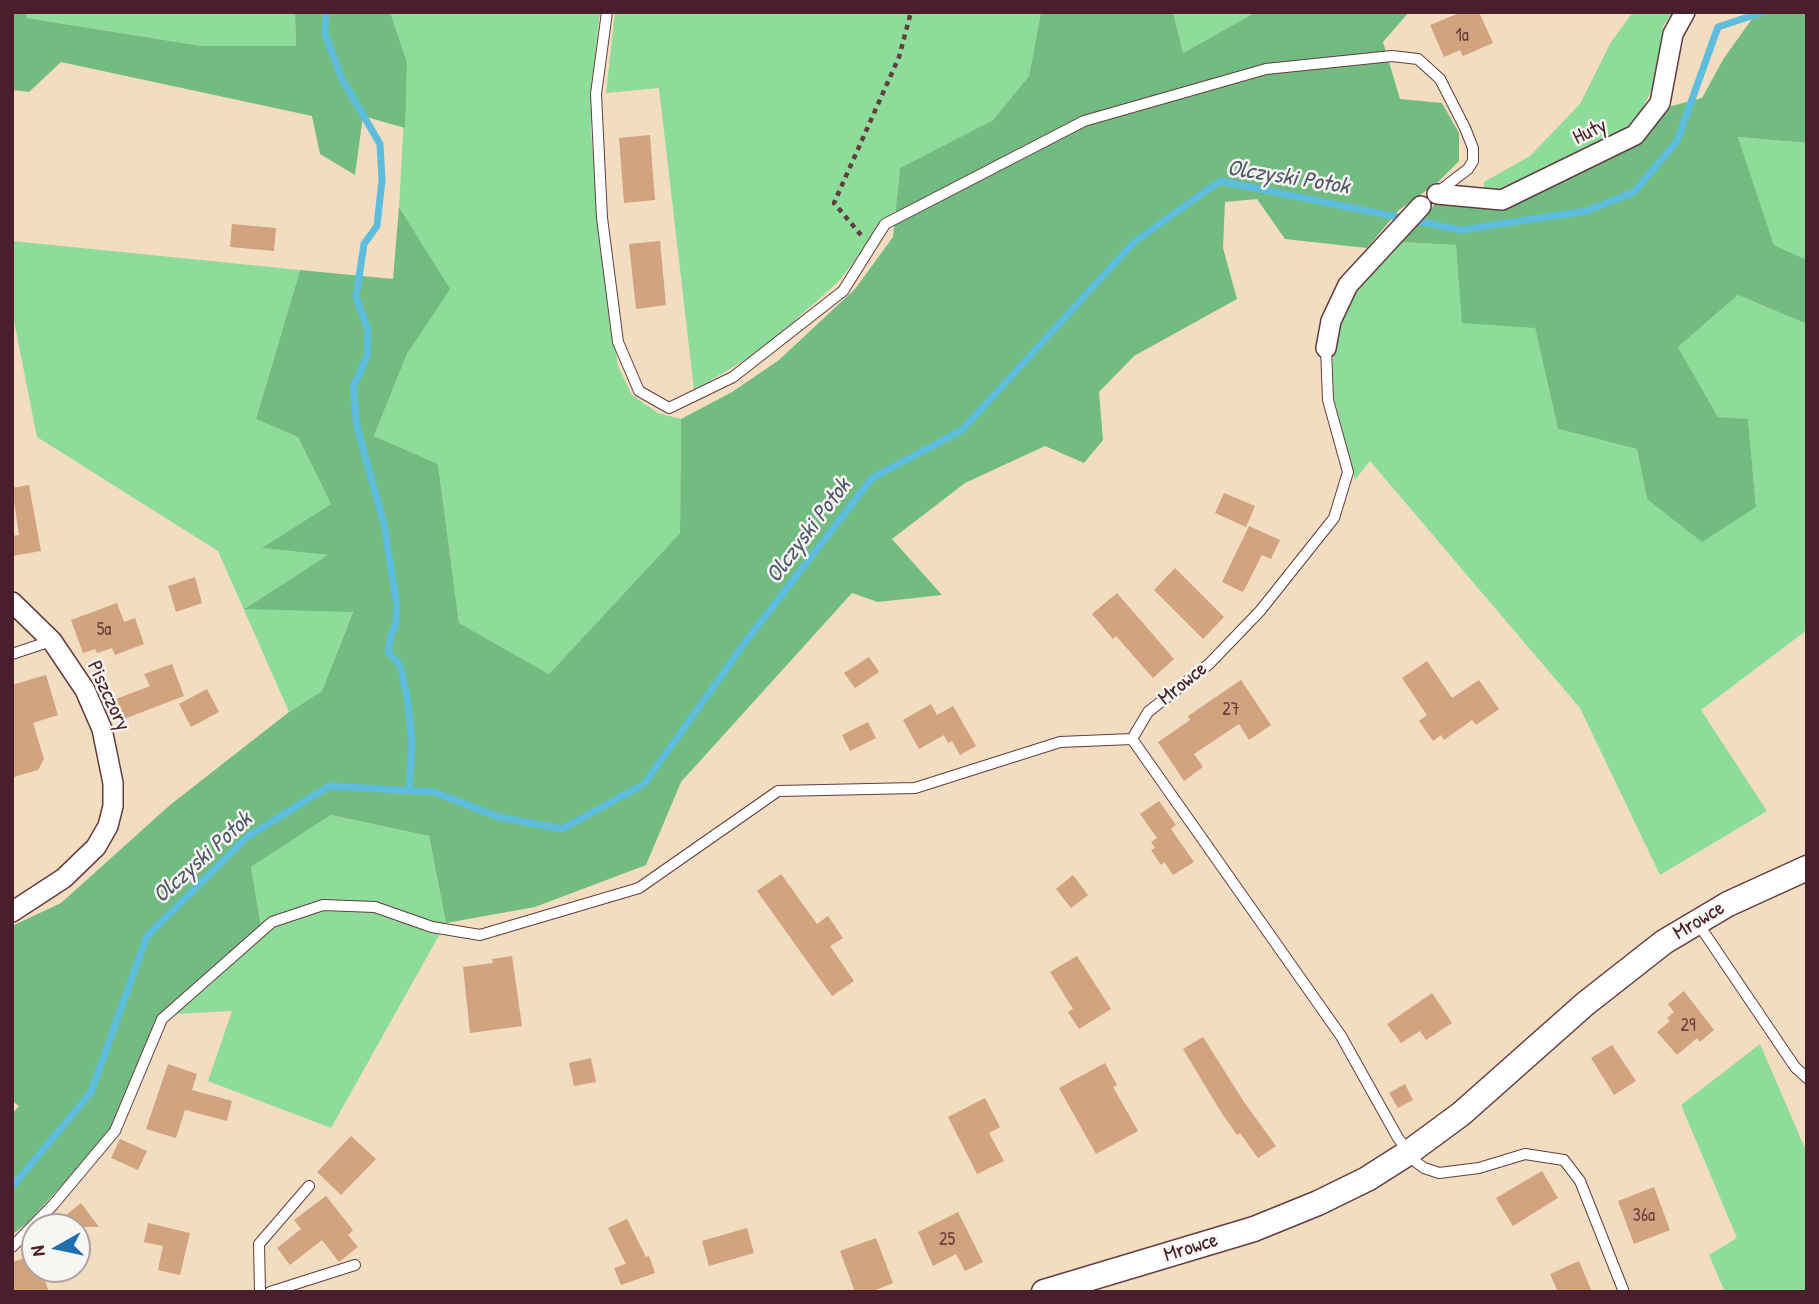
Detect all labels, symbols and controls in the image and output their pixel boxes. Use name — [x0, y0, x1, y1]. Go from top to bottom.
house number: 1a — [1455, 25, 1469, 47]
street label: Huty — [1569, 113, 1611, 151]
water label: Olczyski Potok — [1225, 155, 1351, 201]
water label: Olczyski Potok — [761, 473, 857, 589]
house number: 5a — [97, 619, 111, 641]
street label: Piszczory — [81, 657, 135, 735]
street label: Mrowce — [1154, 657, 1212, 711]
house number: 27 — [1222, 699, 1240, 721]
water label: Olczyski Potok — [148, 806, 258, 910]
street label: Mrowce — [1669, 896, 1729, 946]
house number: 29 — [1680, 1015, 1696, 1037]
house number: 36a — [1633, 1205, 1655, 1227]
north arrow — [21, 1213, 91, 1283]
street label: Mrowce — [1161, 1228, 1221, 1268]
house number: 25 — [939, 1229, 955, 1251]
text: N — [24, 1244, 51, 1258]

